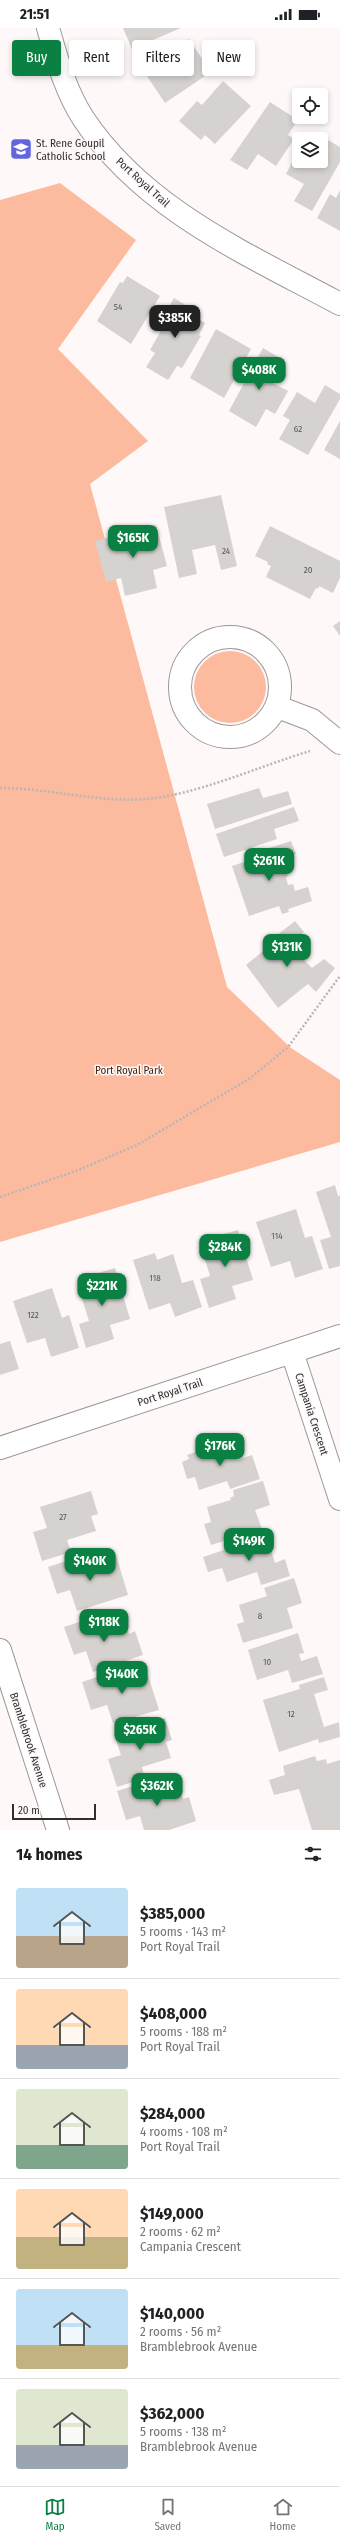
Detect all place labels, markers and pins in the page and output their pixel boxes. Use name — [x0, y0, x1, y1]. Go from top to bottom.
school or university icon: St. Rene Goupil Catholic School — [8, 136, 34, 162]
place label: St. Rene Goupil Catholic School — [36, 137, 106, 163]
pin: $385K — [147, 305, 203, 339]
pin: $408K — [231, 357, 287, 391]
pin: $165K — [105, 525, 161, 559]
pin: $261K — [241, 848, 297, 882]
pin: $131K — [259, 934, 315, 968]
pin: $284K — [197, 1234, 253, 1268]
pin: $221K — [74, 1273, 130, 1307]
pin: $176K — [192, 1433, 248, 1467]
pin: $149K — [221, 1528, 277, 1562]
pin: $140K — [62, 1548, 118, 1582]
pin: $118K — [76, 1609, 132, 1643]
pin: $140K — [94, 1661, 150, 1695]
pin: $265K — [112, 1717, 168, 1751]
pin: $362K — [129, 1773, 185, 1807]

